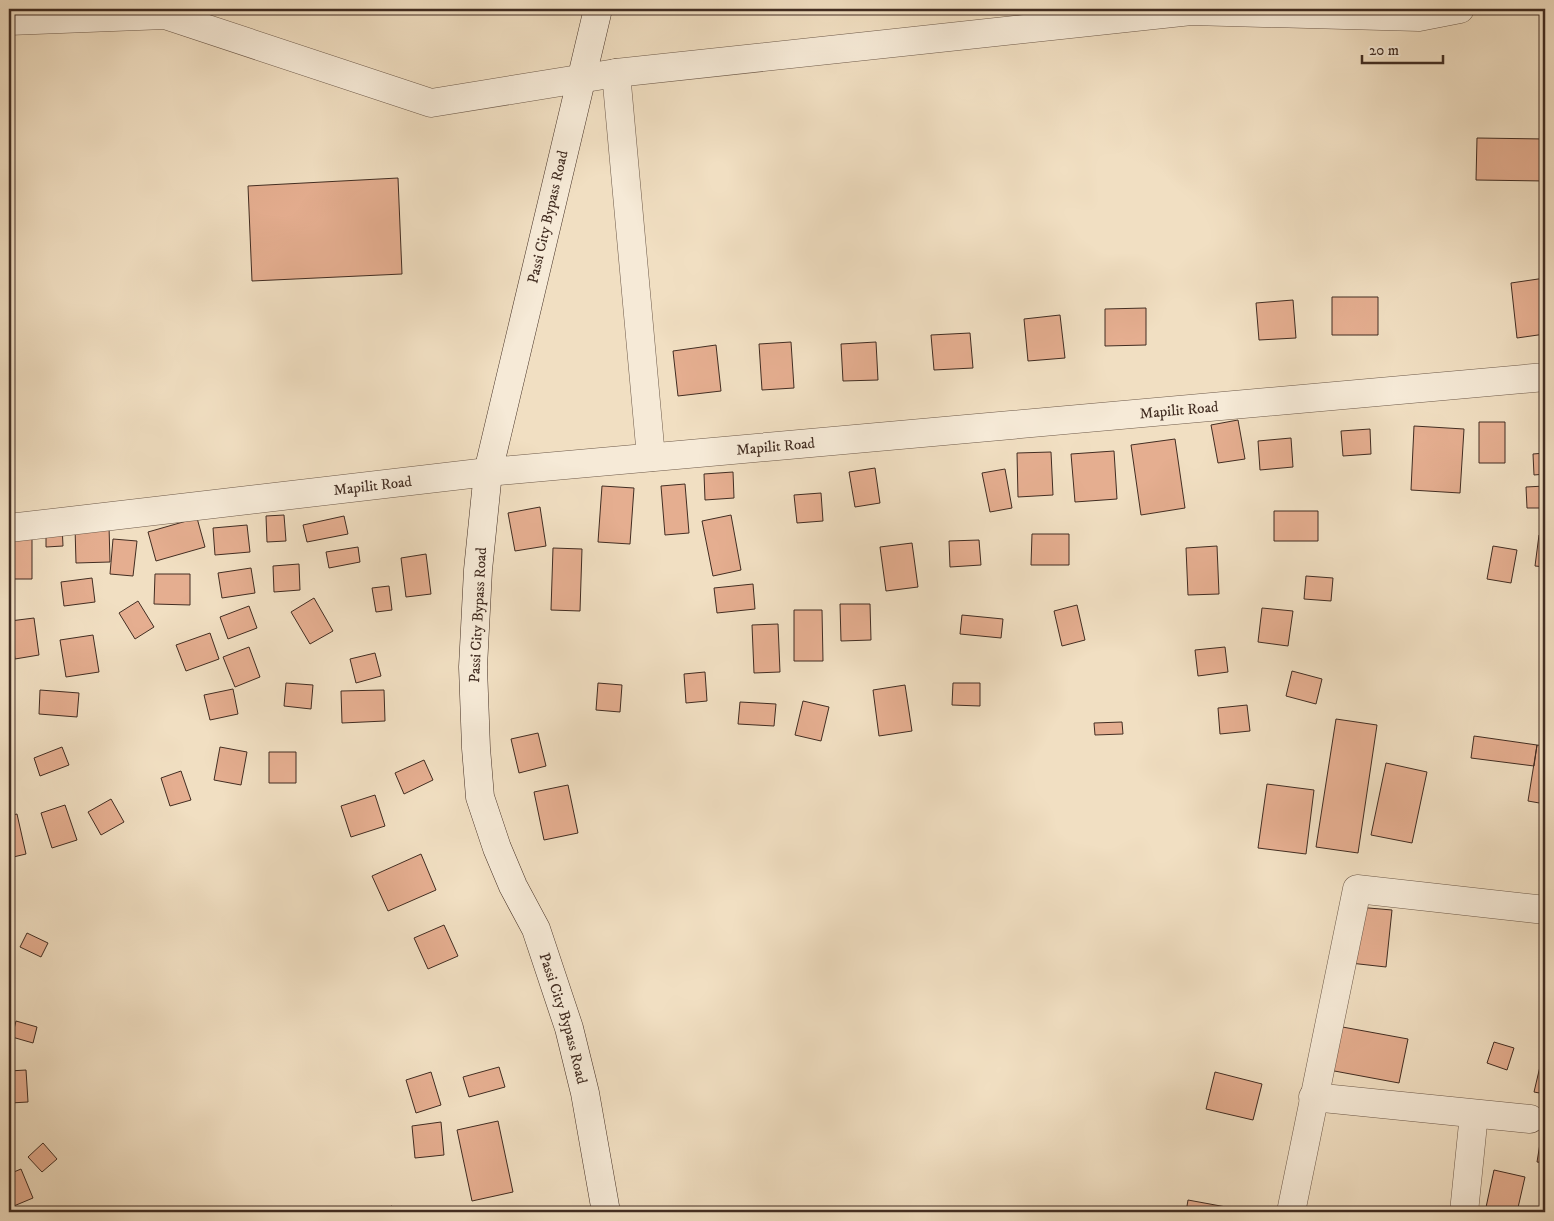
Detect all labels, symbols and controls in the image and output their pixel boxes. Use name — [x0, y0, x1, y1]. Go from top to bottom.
scale bar — [1362, 32, 1443, 64]
text: 20 m — [1369, 41, 1399, 60]
street label: Passi City Bypass Road — [523, 148, 573, 285]
street label: Mapilit Road — [1139, 397, 1220, 423]
street label: Mapilit Road — [735, 433, 816, 459]
street label: Mapilit Road — [332, 471, 413, 500]
street label: Passi City Bypass Road — [465, 546, 491, 683]
street label: Passi City Bypass Road — [535, 950, 592, 1086]

